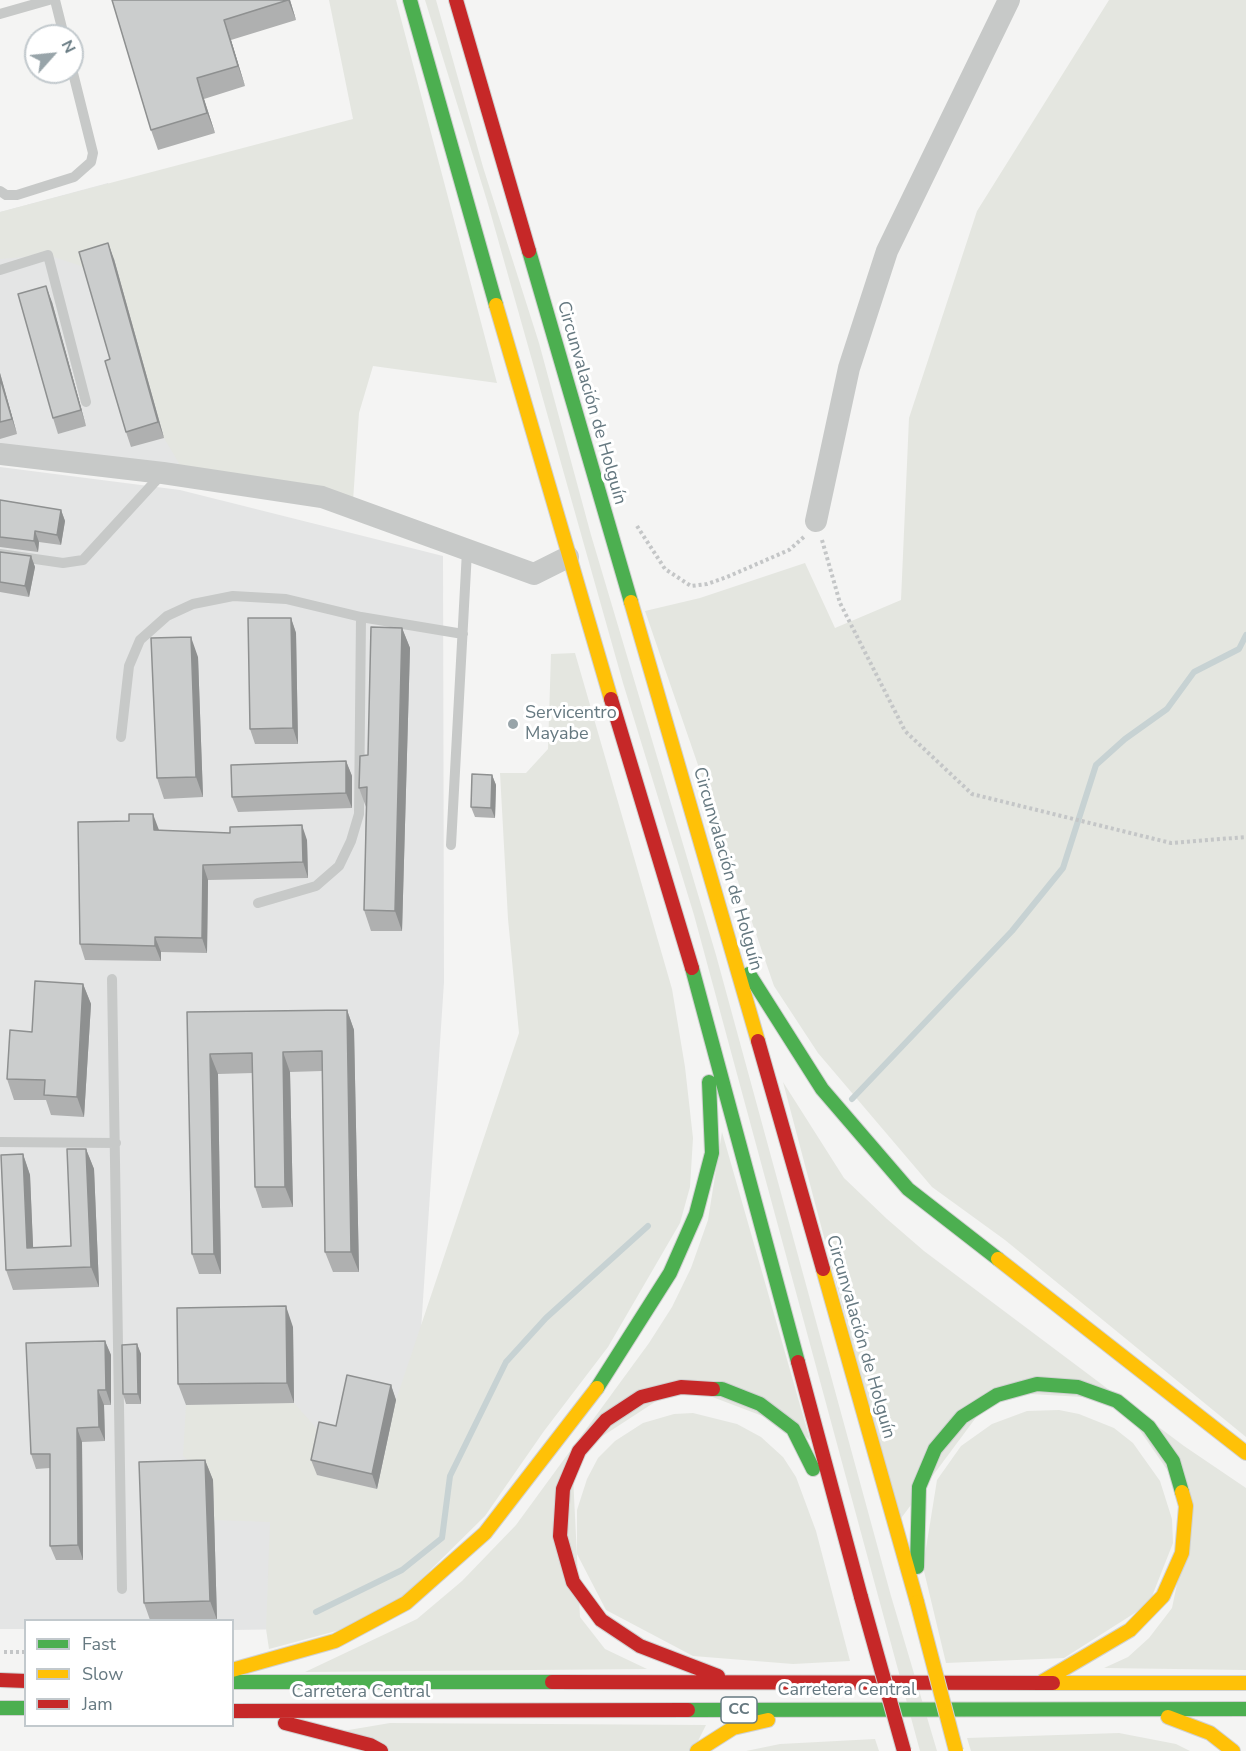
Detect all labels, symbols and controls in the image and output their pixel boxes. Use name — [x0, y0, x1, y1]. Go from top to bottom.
north arrow — [24, 24, 84, 84]
text: N — [56, 36, 81, 57]
street label: Circunvalación de Holguín — [552, 299, 630, 507]
place label: Servicentro Mayabe — [525, 703, 617, 746]
marker: Servicentro Mayabe — [506, 717, 520, 731]
street label: Circunvalación de Holguín — [688, 765, 766, 973]
street label: Circunvalación de Holguín — [821, 1233, 899, 1441]
legend — [24, 1619, 234, 1727]
text: Fast — [82, 1632, 116, 1656]
text: Slow — [82, 1662, 123, 1686]
street label: Carretera Central — [778, 1680, 916, 1702]
street label: Carretera Central — [292, 1682, 430, 1704]
text: Jam — [82, 1692, 113, 1716]
road number: CC — [721, 1697, 757, 1723]

